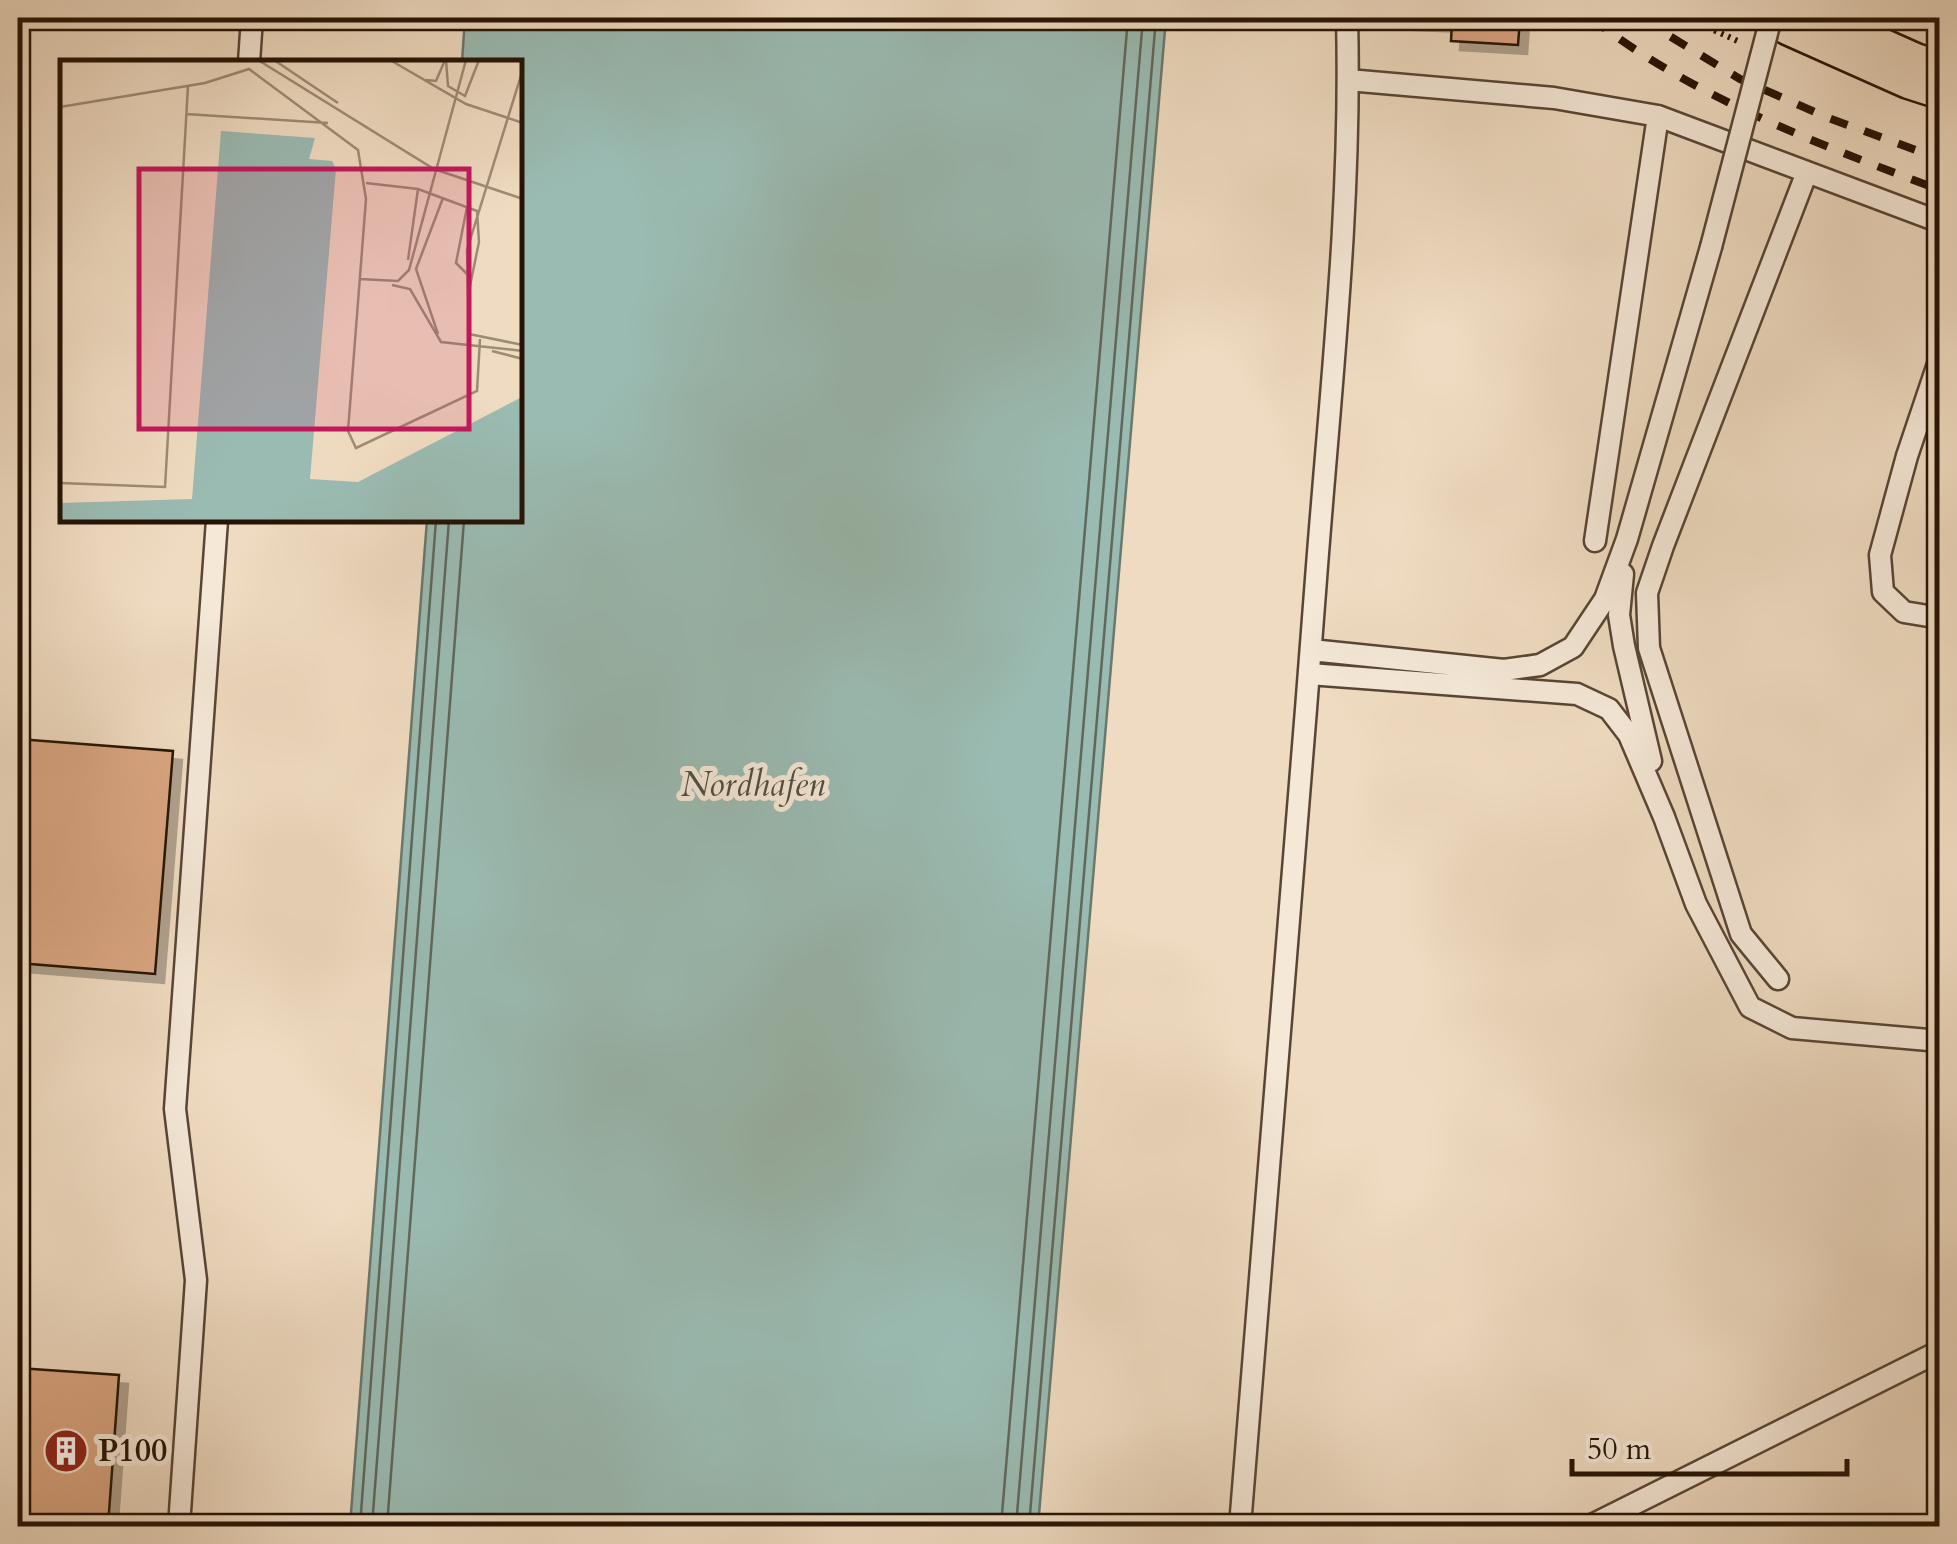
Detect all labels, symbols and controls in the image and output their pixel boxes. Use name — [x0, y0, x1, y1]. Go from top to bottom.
inset map — [60, 60, 522, 522]
water label: Nordhafen — [681, 761, 825, 809]
scale bar — [1572, 1414, 1847, 1476]
building icon: P100 — [43, 1428, 89, 1474]
place label: P100 — [98, 1429, 168, 1473]
text: 50 m — [1587, 1429, 1652, 1470]

